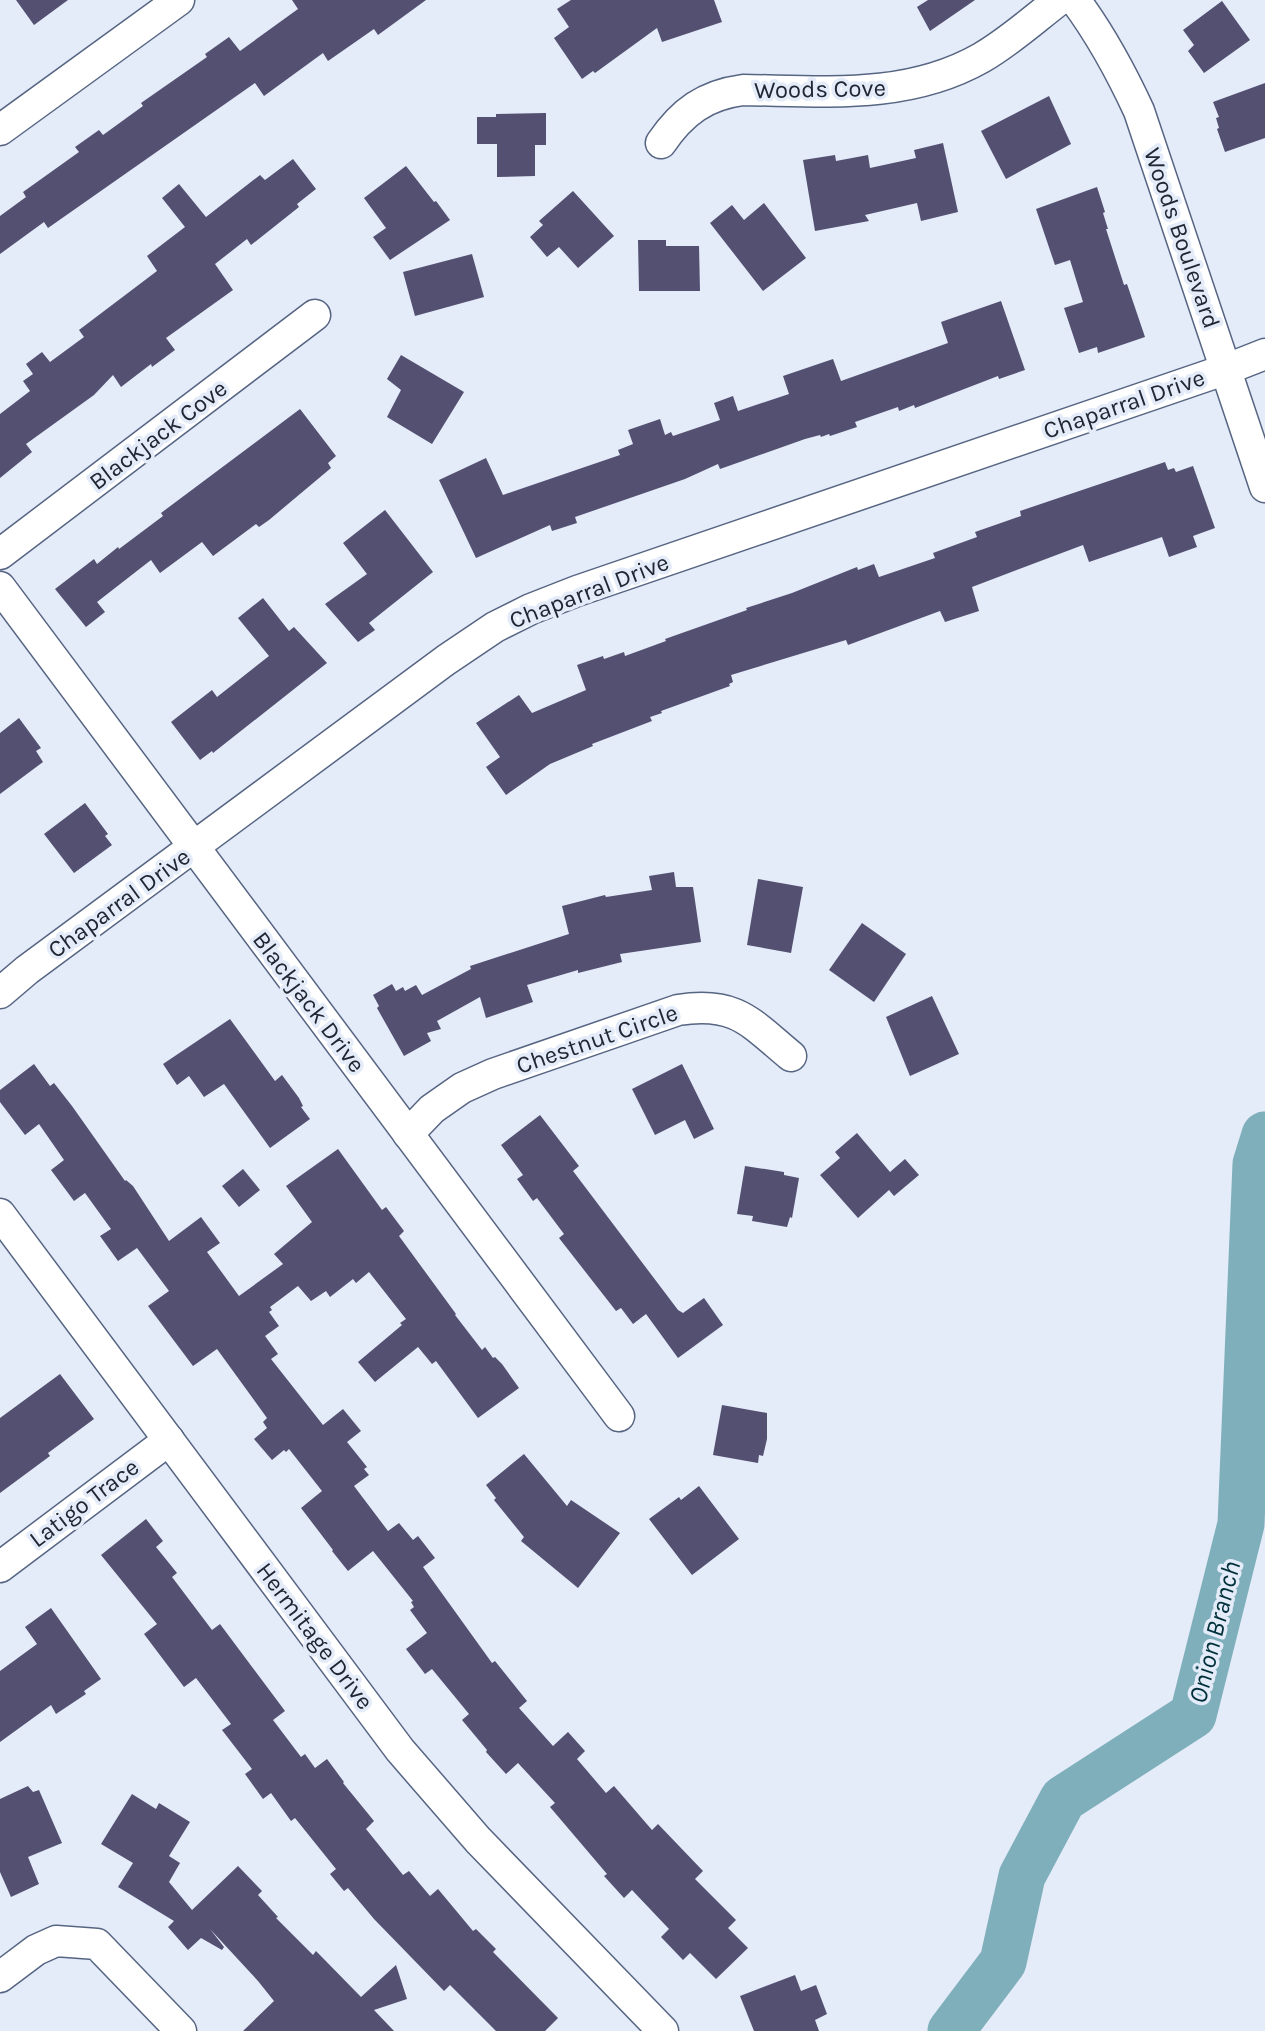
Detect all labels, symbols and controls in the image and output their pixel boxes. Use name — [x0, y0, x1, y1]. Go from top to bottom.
street label: Woods Cove — [754, 74, 886, 104]
street label: Woods Boulevard — [1138, 144, 1226, 332]
street label: Chaparral Drive — [1040, 363, 1208, 445]
street label: Blackjack Cove — [84, 374, 232, 496]
street label: Chaparral Drive — [505, 548, 673, 634]
street label: Chaparral Drive — [43, 842, 195, 964]
street label: Blackjack Drive — [247, 926, 371, 1078]
street label: Chestnut Circle — [513, 998, 681, 1080]
street label: Latigo Trace — [24, 1453, 144, 1553]
street label: Hermitage Drive — [251, 1557, 379, 1715]
water label: Onion Branch — [1182, 1558, 1247, 1706]

